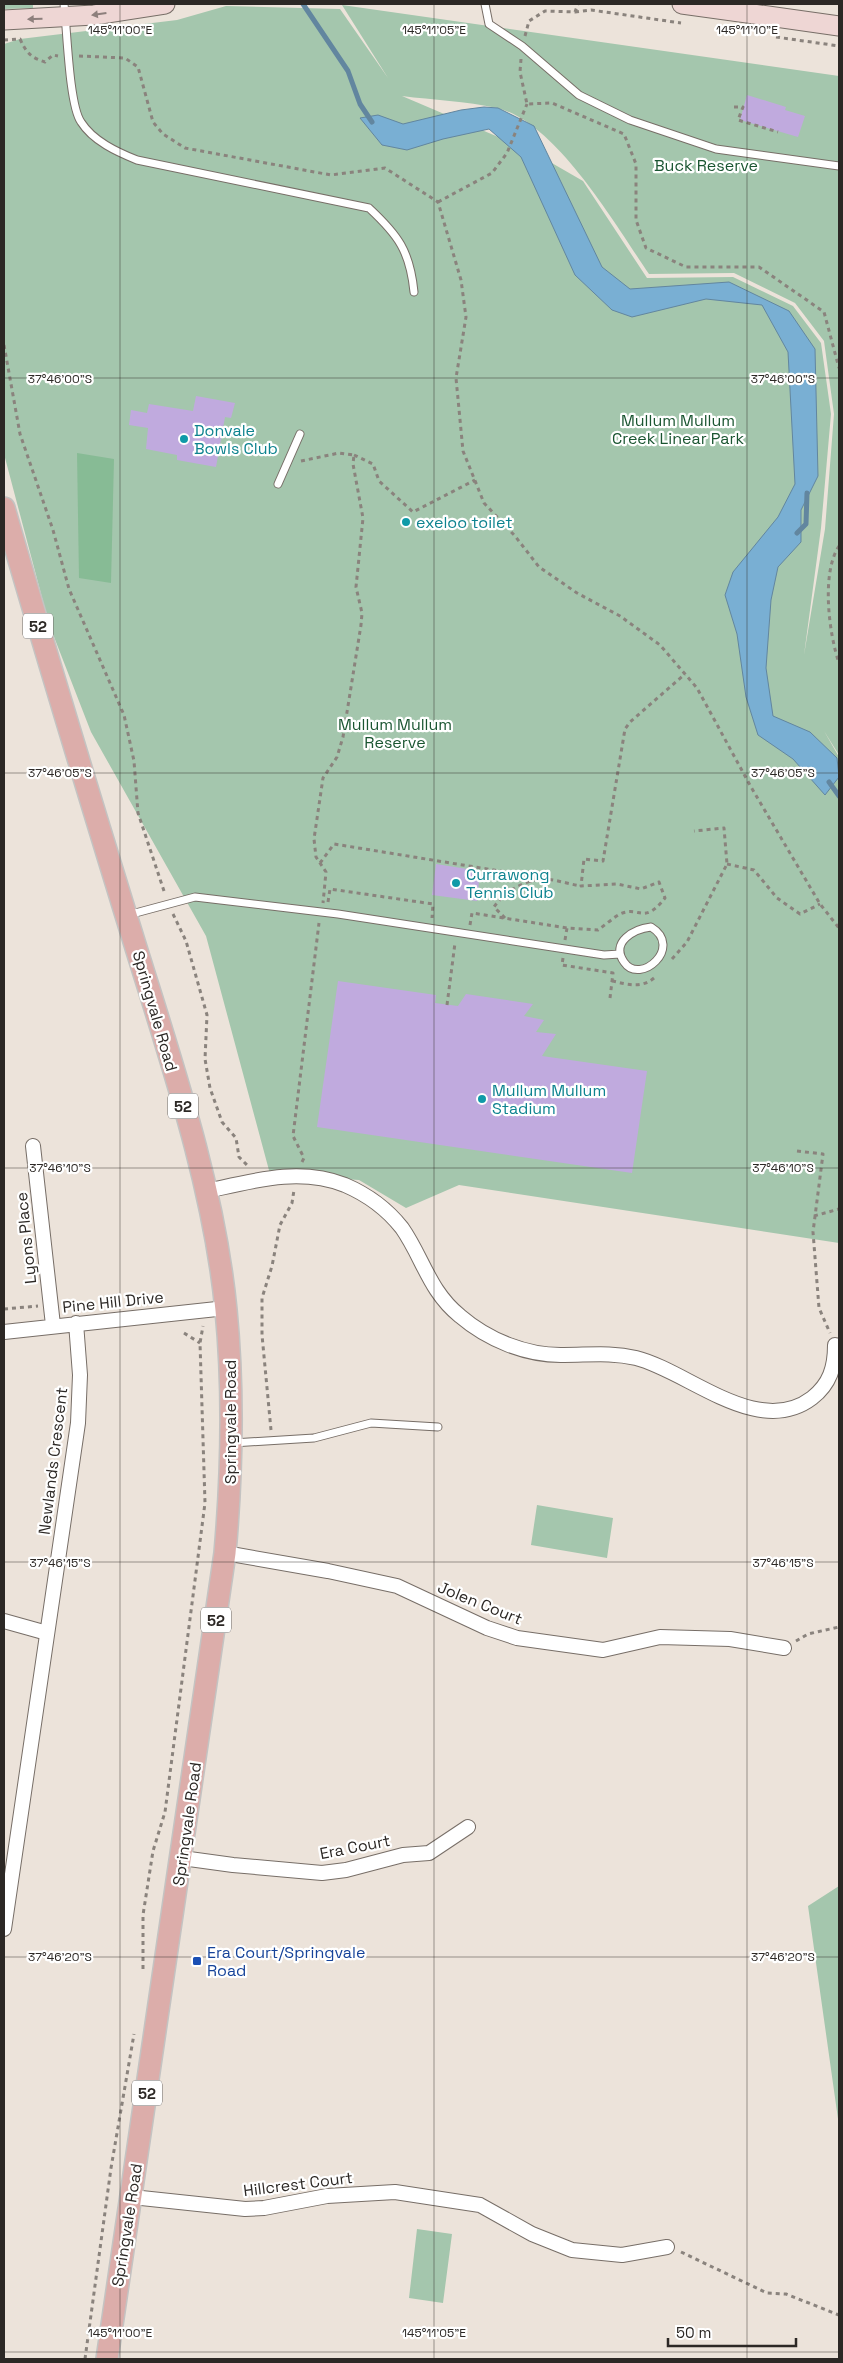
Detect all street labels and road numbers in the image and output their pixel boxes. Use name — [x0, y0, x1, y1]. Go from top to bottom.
road number: 52 — [23, 614, 53, 638]
street label: Springvale Road — [128, 948, 182, 1074]
road number: 52 — [168, 1094, 198, 1118]
street label: Lyons Place — [11, 1191, 41, 1285]
street label: Pine Hill Drive — [61, 1286, 165, 1318]
street label: Springvale Road — [220, 1360, 241, 1484]
street label: Newlands Crescent — [34, 1386, 72, 1536]
street label: Jolen Court — [435, 1576, 525, 1630]
road number: 52 — [201, 1608, 231, 1632]
street label: Springvale Road — [168, 1761, 206, 1887]
street label: Era Court — [318, 1830, 392, 1864]
road number: 52 — [132, 2080, 162, 2106]
street label: Springvale Road — [107, 2162, 147, 2288]
street label: Hillcrest Court — [242, 2167, 354, 2201]

